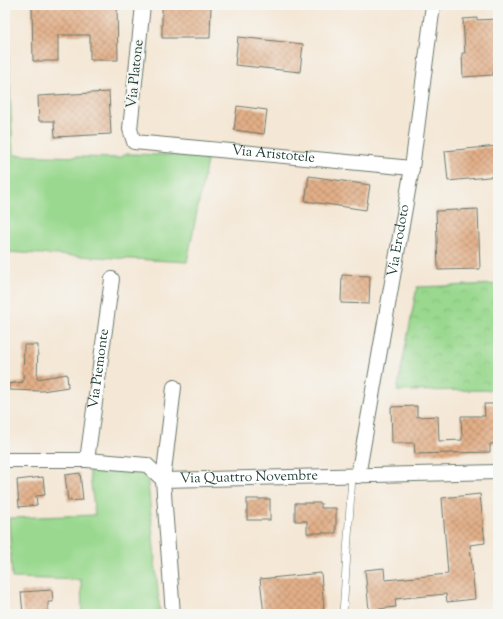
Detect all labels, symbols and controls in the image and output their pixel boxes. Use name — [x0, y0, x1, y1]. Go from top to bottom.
street label: Via Platone — [122, 39, 150, 109]
street label: Via Aristotele — [230, 141, 316, 169]
street label: Via Erodoto — [383, 203, 415, 278]
street label: Via Piemonte — [84, 328, 115, 410]
street label: Via Quattro Novembre — [180, 466, 318, 490]

